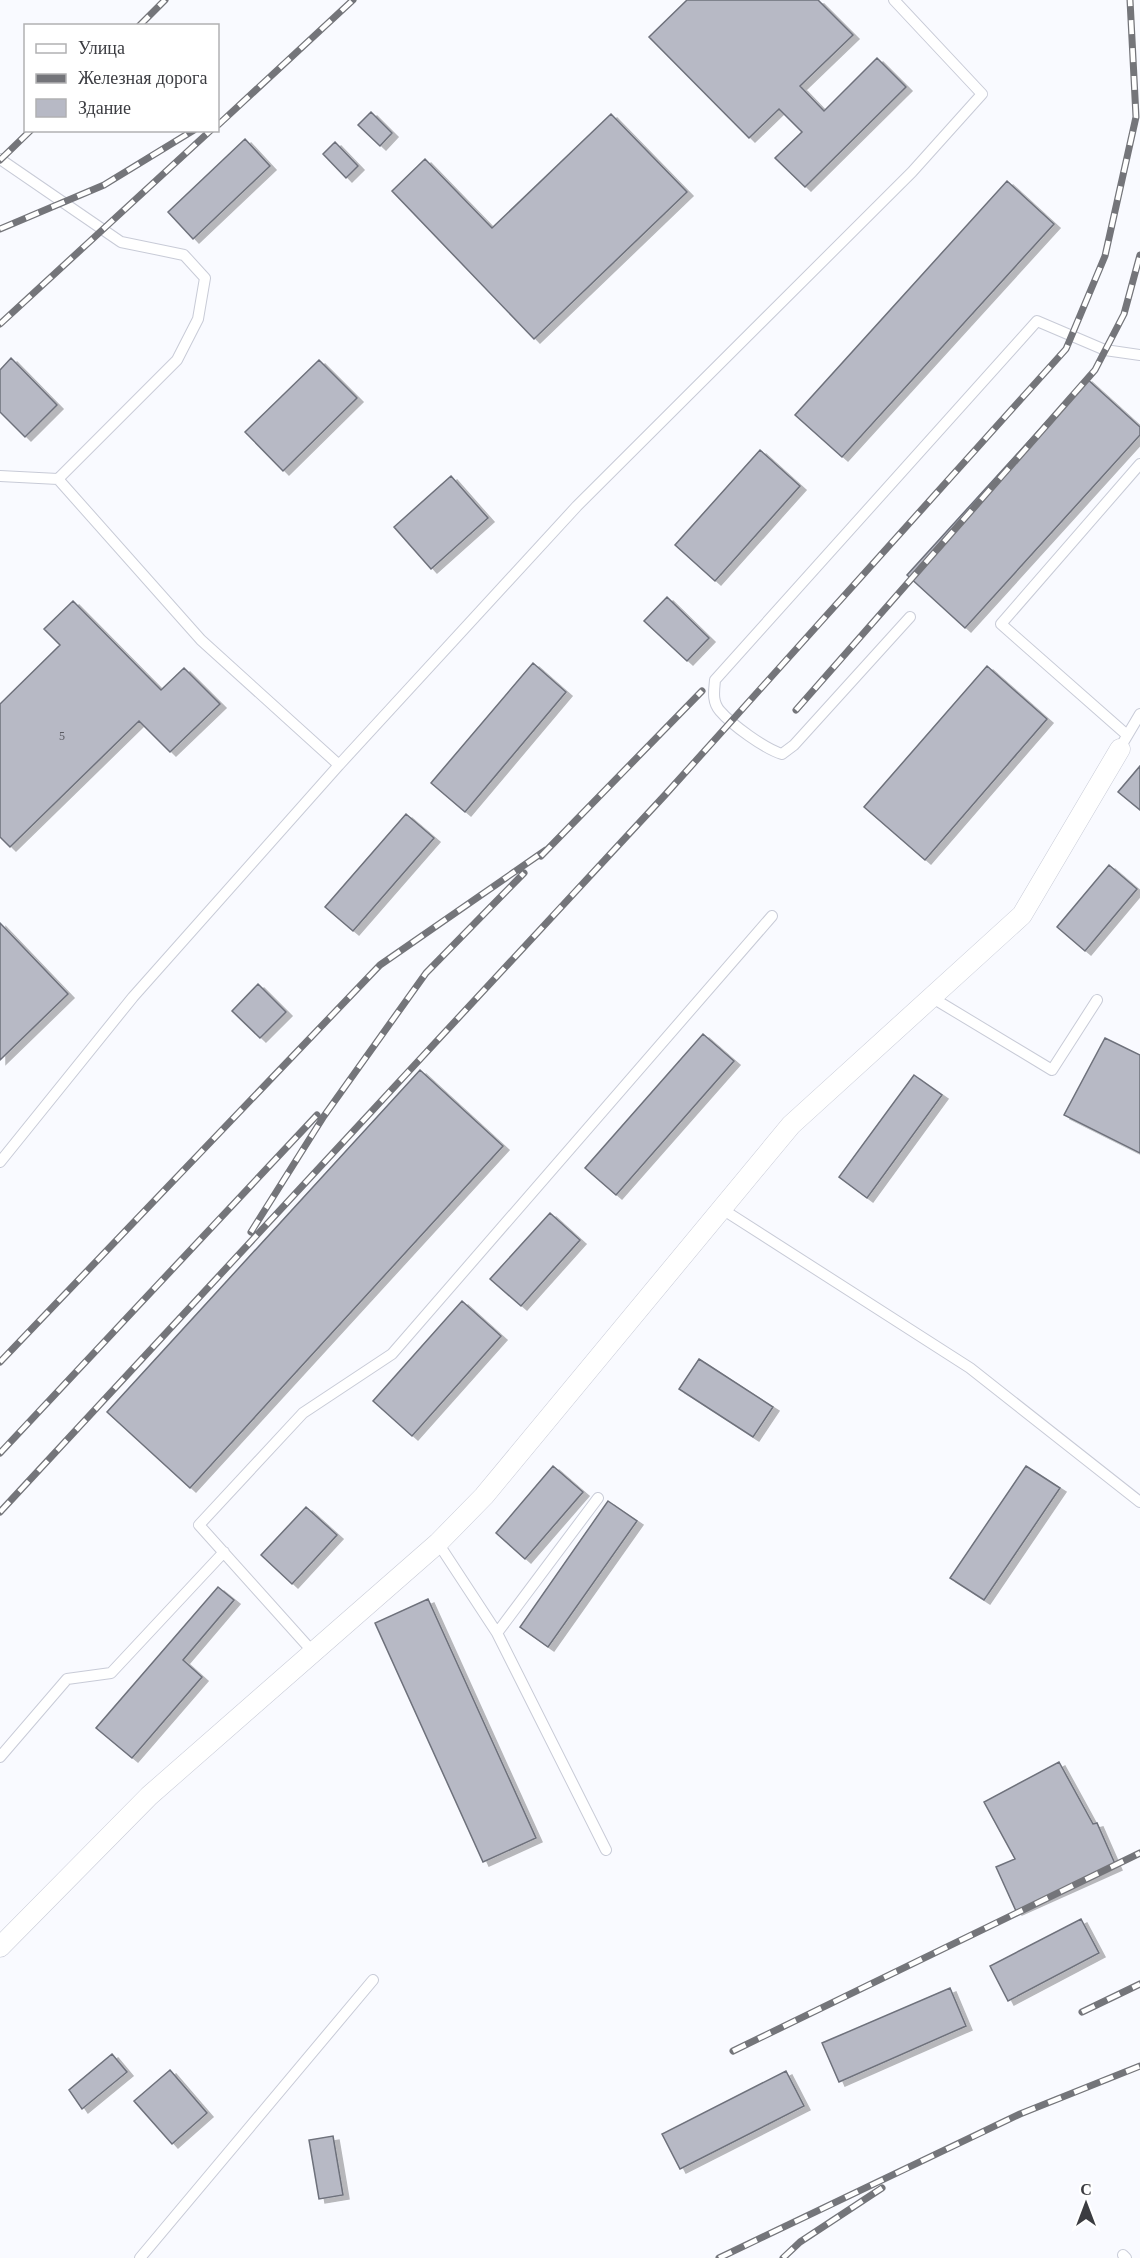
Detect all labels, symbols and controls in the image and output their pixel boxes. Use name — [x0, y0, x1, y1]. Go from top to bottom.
legend — [24, 24, 219, 132]
text: Улица — [78, 38, 125, 58]
text: Железная дорога — [78, 68, 207, 88]
text: Здание — [78, 98, 131, 118]
house number: 5 — [59, 729, 65, 743]
north arrow — [1056, 2174, 1116, 2234]
text: С — [1080, 2181, 1092, 2198]

